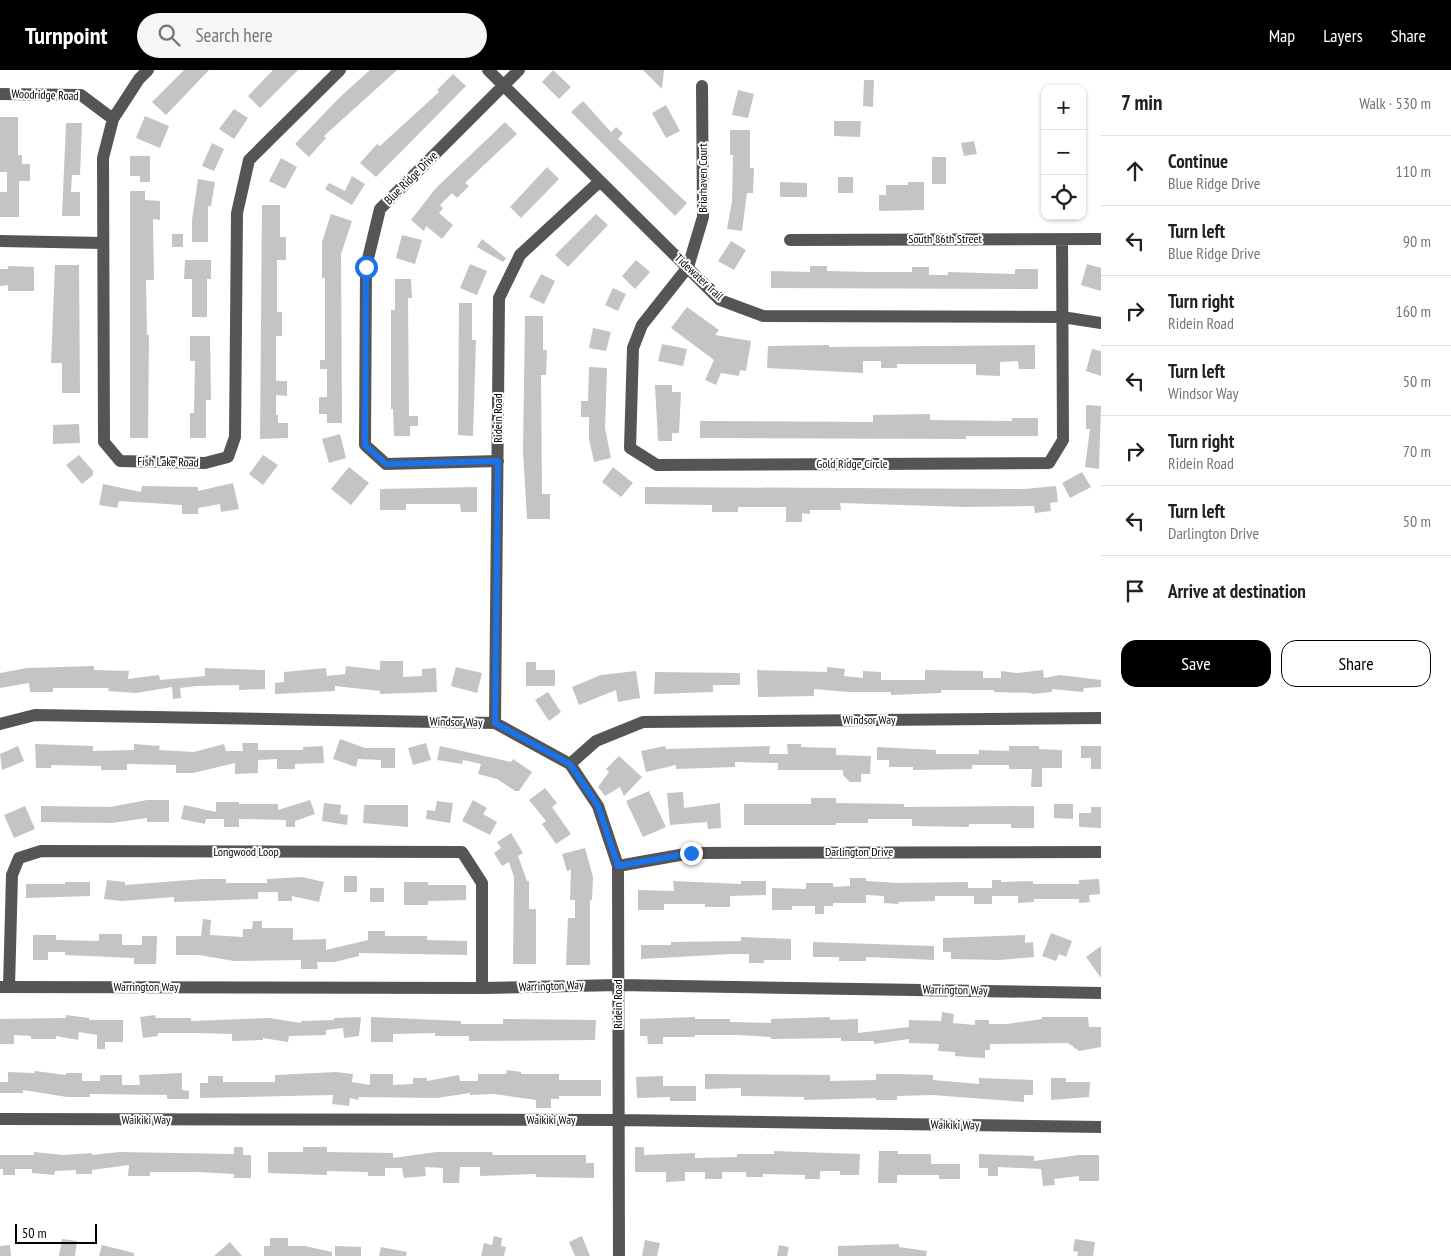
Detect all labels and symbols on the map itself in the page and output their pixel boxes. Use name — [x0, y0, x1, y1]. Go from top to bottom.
street label: Woodridge Road — [11, 86, 79, 103]
street label: Briarhaven Court — [695, 143, 710, 213]
street label: Blue Ridge Drive — [381, 148, 440, 207]
street label: South 86th Street — [908, 231, 982, 246]
street label: Tidewater Trail — [672, 250, 727, 303]
route start — [355, 256, 378, 279]
street label: Ridein Road — [490, 393, 505, 443]
street label: Fish Lake Road — [137, 453, 199, 470]
street label: Gold Ridge Circle — [816, 456, 888, 471]
street label: Windsor Way — [843, 712, 896, 727]
street label: Windsor Way — [429, 714, 483, 729]
route end — [680, 842, 703, 865]
street label: Longwood Loop — [213, 844, 279, 859]
street label: Darlington Drive — [825, 844, 893, 859]
street label: Warrington Way — [518, 977, 584, 994]
street label: Warrington Way — [113, 979, 179, 994]
street label: Ridein Road — [610, 979, 625, 1029]
street label: Warrington Way — [922, 981, 988, 998]
street label: Waikiki Way — [122, 1112, 171, 1127]
street label: Waikiki Way — [527, 1112, 576, 1127]
street label: Waikiki Way — [930, 1117, 980, 1132]
scale bar — [15, 1221, 98, 1244]

